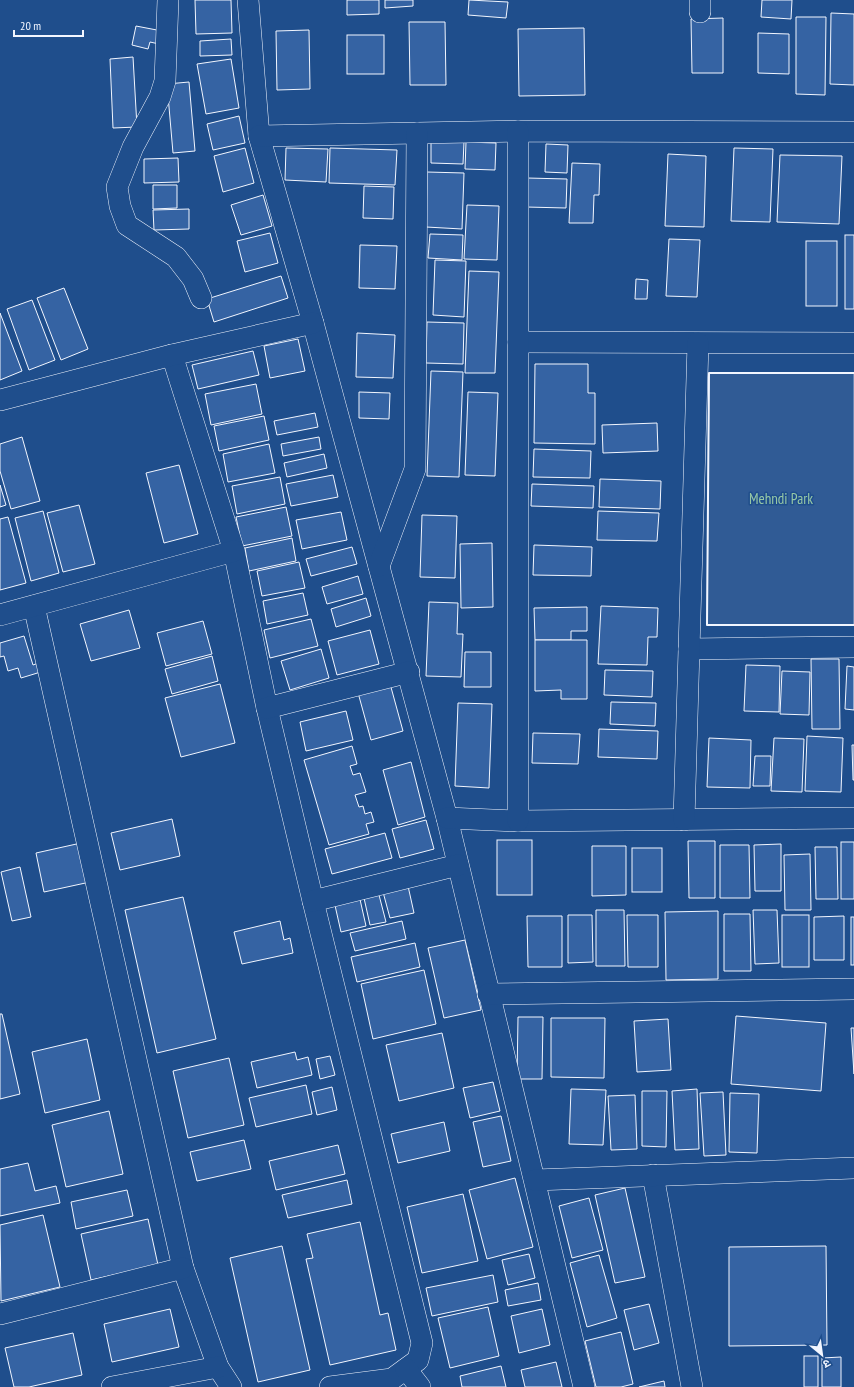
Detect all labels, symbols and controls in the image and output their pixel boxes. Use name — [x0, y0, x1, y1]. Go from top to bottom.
scale bar — [14, 12, 83, 38]
text: 20 m — [20, 18, 41, 33]
park label: Mehndi Park — [749, 489, 813, 508]
north arrow — [802, 1335, 842, 1375]
text: उ — [820, 1356, 833, 1372]

